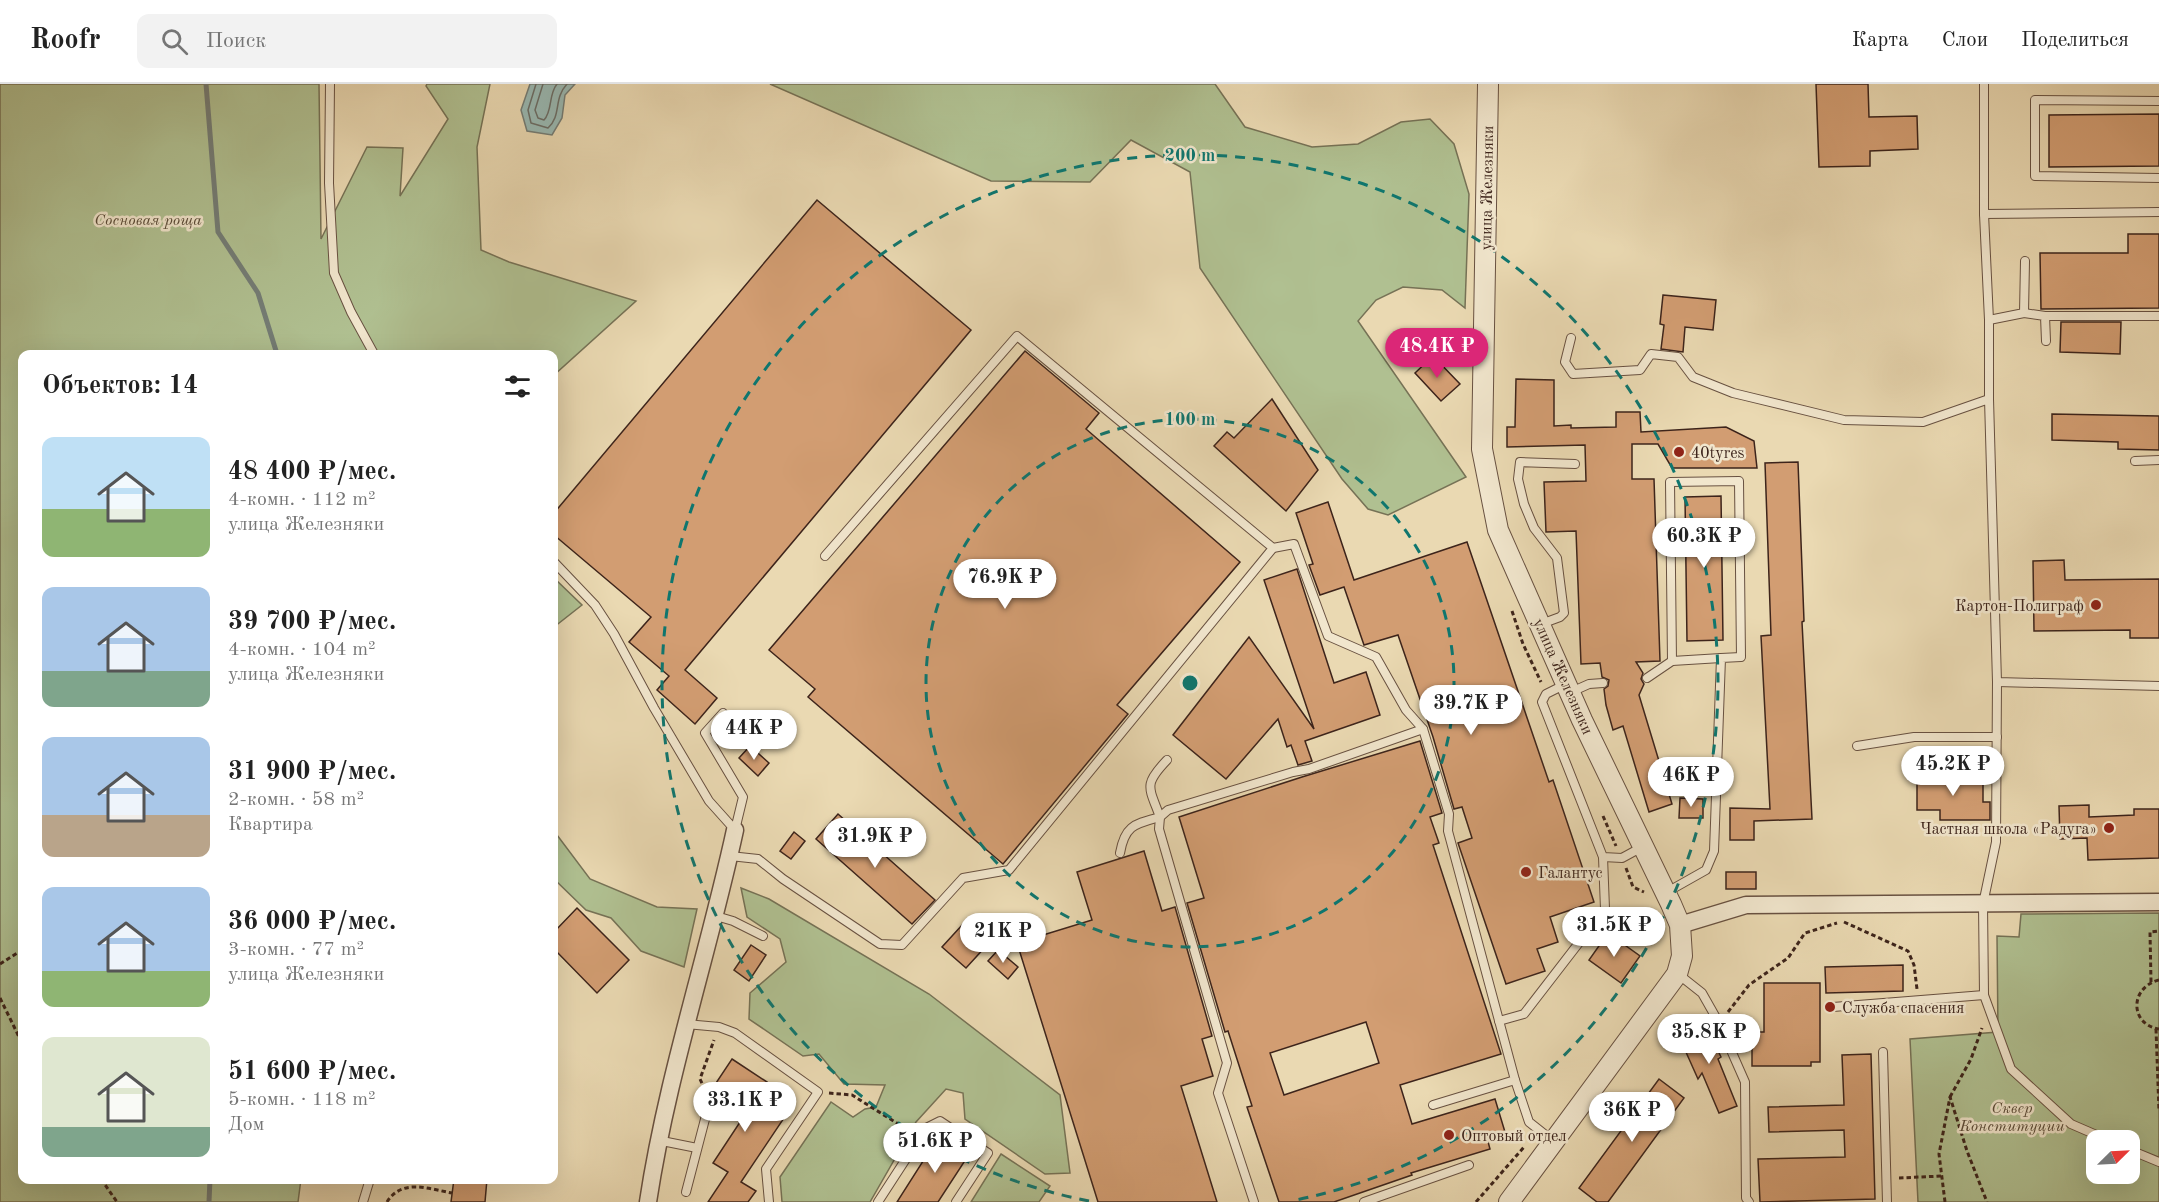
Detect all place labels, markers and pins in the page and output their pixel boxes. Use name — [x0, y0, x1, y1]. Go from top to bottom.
pin: 48.4K ₽ — [1382, 328, 1492, 379]
marker: 40tyres — [1672, 445, 1686, 459]
place label: 40tyres — [1691, 446, 1745, 462]
pin: 60.3K ₽ — [1649, 518, 1759, 569]
pin: 76.9K ₽ — [950, 559, 1060, 610]
marker: Картон-Полиграф — [2089, 598, 2103, 612]
place label: Картон-Полиграф — [1955, 599, 2084, 615]
centre of rings — [1180, 673, 1200, 693]
pin: 39.7K ₽ — [1416, 685, 1526, 736]
pin: 44K ₽ — [712, 710, 796, 761]
pin: 45.2K ₽ — [1898, 746, 2008, 797]
pin: 46K ₽ — [1649, 757, 1733, 808]
pin: 31.9K ₽ — [820, 818, 930, 869]
marker: Частная школа «Радуга» — [2102, 821, 2116, 835]
place label: Частная школа «Радуга» — [1920, 822, 2097, 838]
marker: Галантус — [1519, 865, 1533, 879]
place label: Галантус — [1538, 866, 1602, 882]
pin: 31.5K ₽ — [1559, 907, 1669, 958]
pin: 21K ₽ — [961, 913, 1045, 964]
marker: Служба спасения — [1823, 1000, 1837, 1014]
place label: Служба спасения — [1842, 1001, 1964, 1017]
pin: 35.8K ₽ — [1654, 1014, 1764, 1065]
pin: 33.1K ₽ — [690, 1082, 800, 1133]
pin: 36K ₽ — [1590, 1092, 1674, 1143]
pin: 51.6K ₽ — [880, 1123, 990, 1174]
marker: Оптовый отдел — [1442, 1128, 1456, 1142]
place label: Оптовый отдел — [1461, 1129, 1567, 1145]

